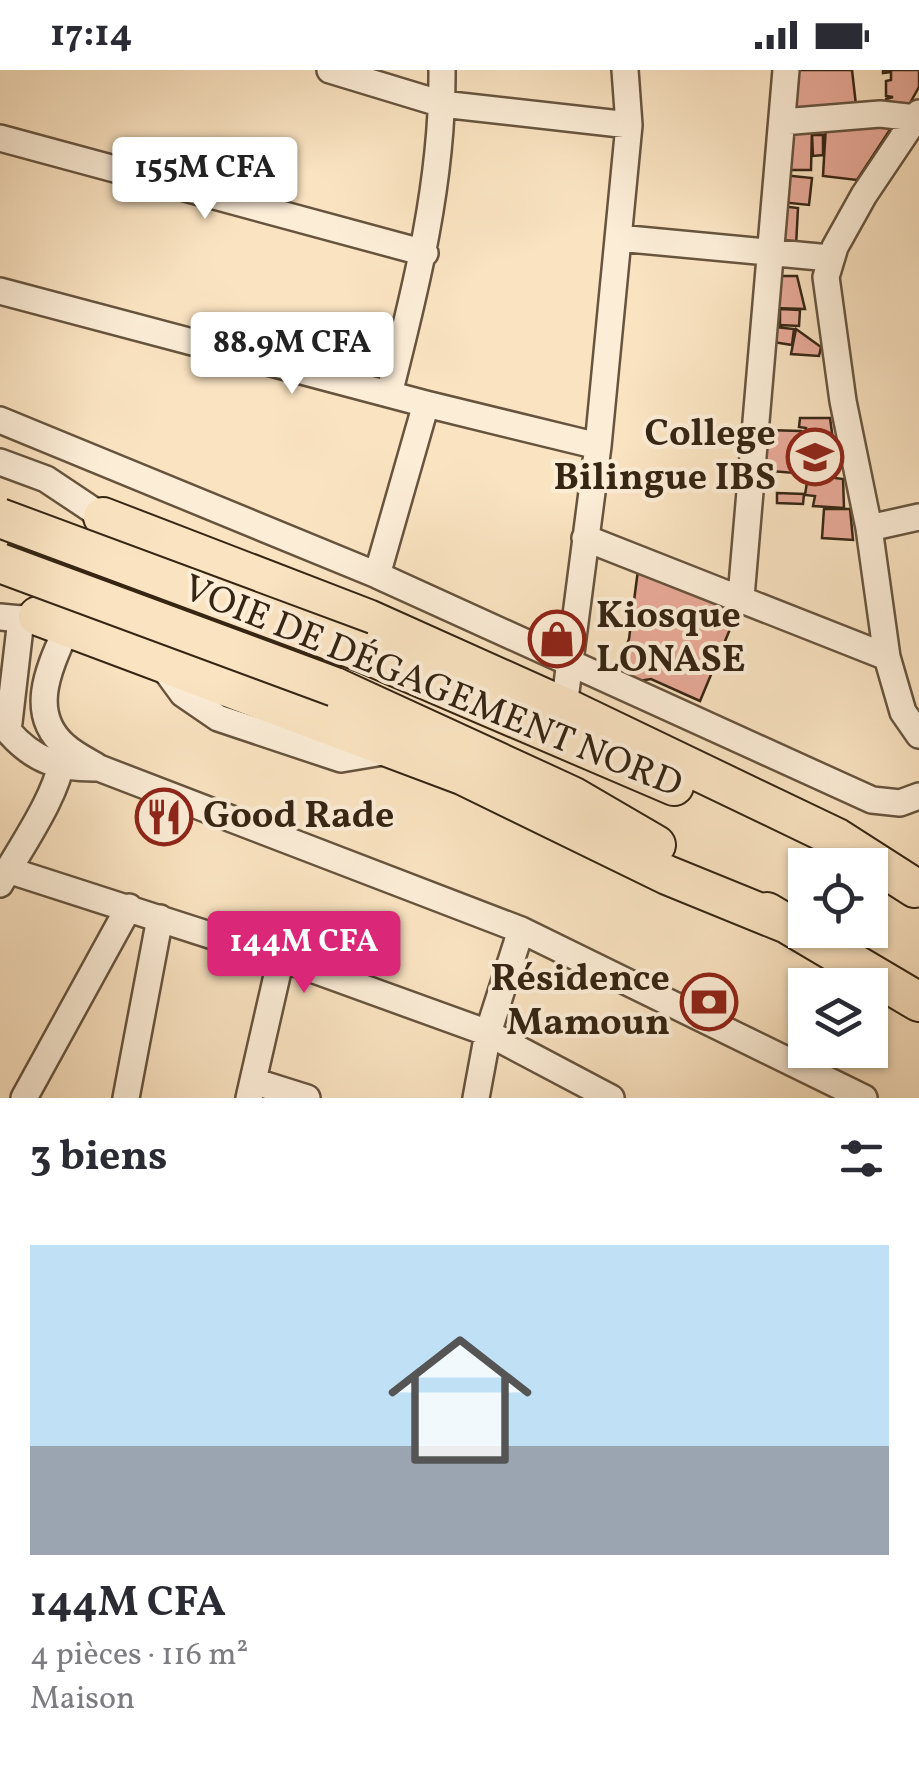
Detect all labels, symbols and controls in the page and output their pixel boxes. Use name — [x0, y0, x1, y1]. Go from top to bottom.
text: 17:14 — [50, 9, 133, 62]
pin: 155M CFA — [102, 137, 308, 222]
text: 155M CFA — [134, 147, 276, 191]
pin: 88.9M CFA — [178, 312, 406, 397]
text: 88.9M CFA — [213, 322, 371, 366]
place label: College Bilingue IBS — [554, 409, 776, 506]
school or university icon: College Bilingue IBS — [785, 427, 845, 487]
street label: VOIE DE DÉGAGEMENT NORD — [175, 563, 689, 813]
place label: Kiosque LONASE — [596, 591, 745, 688]
shop icon: Kiosque LONASE — [527, 609, 587, 669]
restaurant icon: Good Rade — [134, 787, 194, 847]
place label: Good Rade — [203, 791, 394, 844]
map controls — [788, 848, 888, 1068]
button: locate — [788, 848, 888, 948]
pin: 144M CFA — [201, 911, 407, 996]
text: 144M CFA — [229, 921, 379, 965]
place label: Résidence Mamoun — [491, 954, 670, 1051]
button: layers — [788, 968, 888, 1068]
bank icon: Résidence Mamoun — [679, 972, 739, 1032]
text: 3 biens — [30, 1129, 168, 1188]
icon: filters — [834, 1131, 889, 1186]
icon: home — [370, 1310, 550, 1490]
text: 144M CFA — [30, 1575, 226, 1634]
text: 4 pièces · 116 m² — [30, 1634, 248, 1678]
text: Maison — [30, 1678, 135, 1722]

